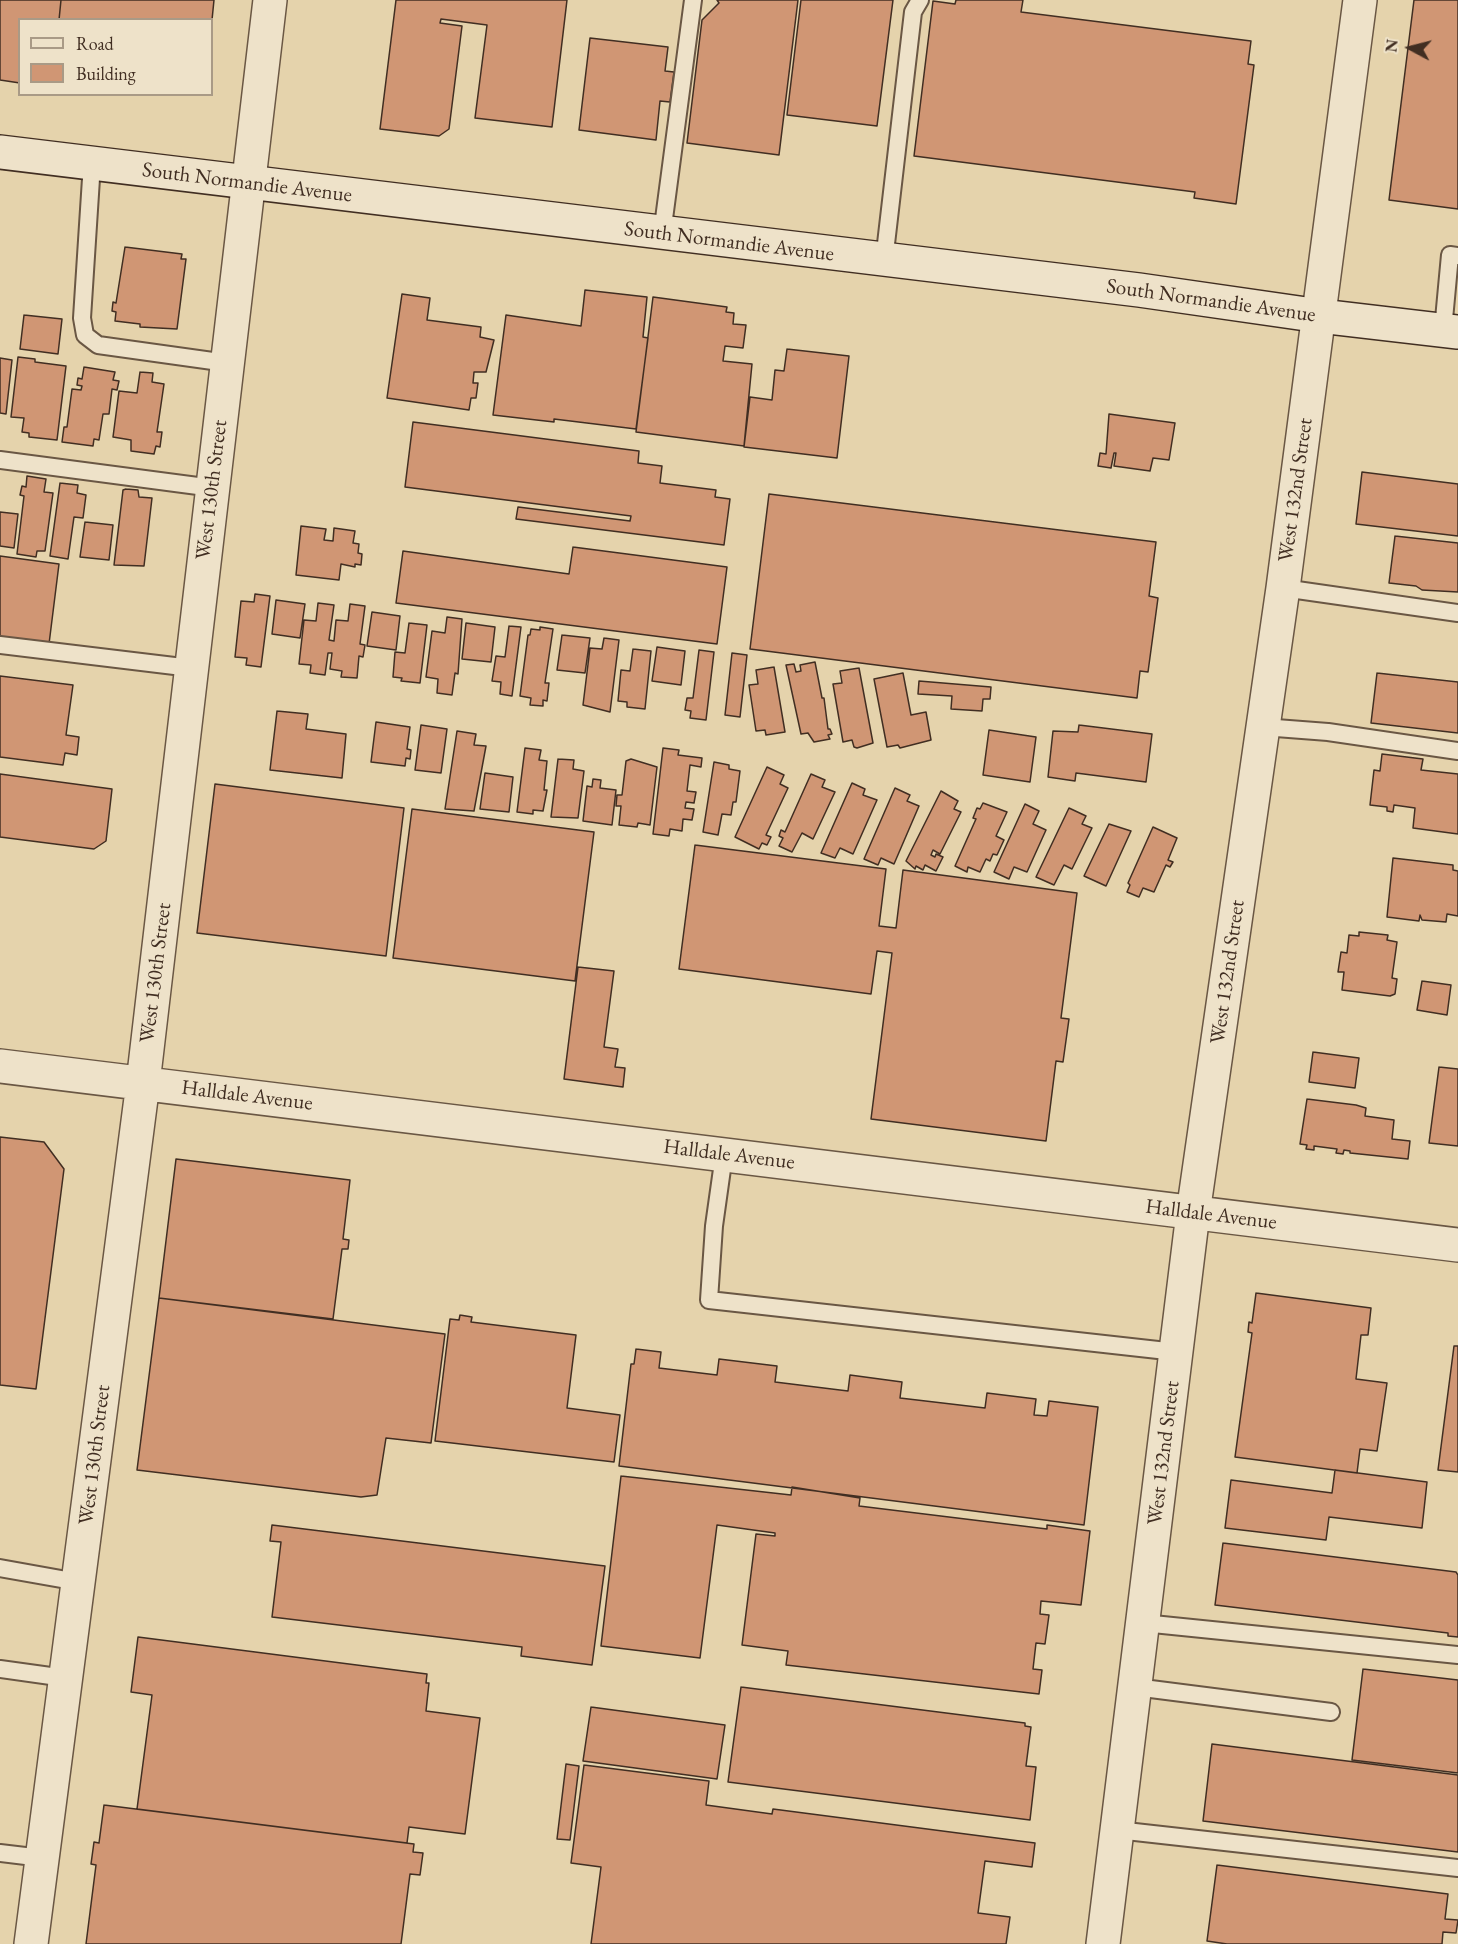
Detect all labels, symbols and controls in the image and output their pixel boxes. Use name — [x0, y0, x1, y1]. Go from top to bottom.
legend — [18, 18, 213, 96]
north arrow — [1380, 18, 1440, 78]
text: Road — [76, 32, 114, 55]
text: N — [1380, 38, 1403, 53]
text: Building — [76, 62, 136, 85]
street label: South Normandie Avenue — [141, 158, 353, 208]
street label: South Normandie Avenue — [623, 217, 835, 267]
street label: South Normandie Avenue — [1105, 274, 1317, 328]
street label: West 132nd Street — [1273, 416, 1319, 564]
street label: West 130th Street — [191, 419, 233, 561]
street label: West 132nd Street — [1205, 898, 1251, 1046]
street label: West 130th Street — [135, 902, 177, 1044]
street label: Halldale Avenue — [180, 1075, 314, 1117]
street label: Halldale Avenue — [662, 1134, 796, 1176]
street label: Halldale Avenue — [1144, 1194, 1278, 1236]
street label: West 132nd Street — [1143, 1379, 1185, 1527]
street label: West 130th Street — [74, 1384, 116, 1526]

